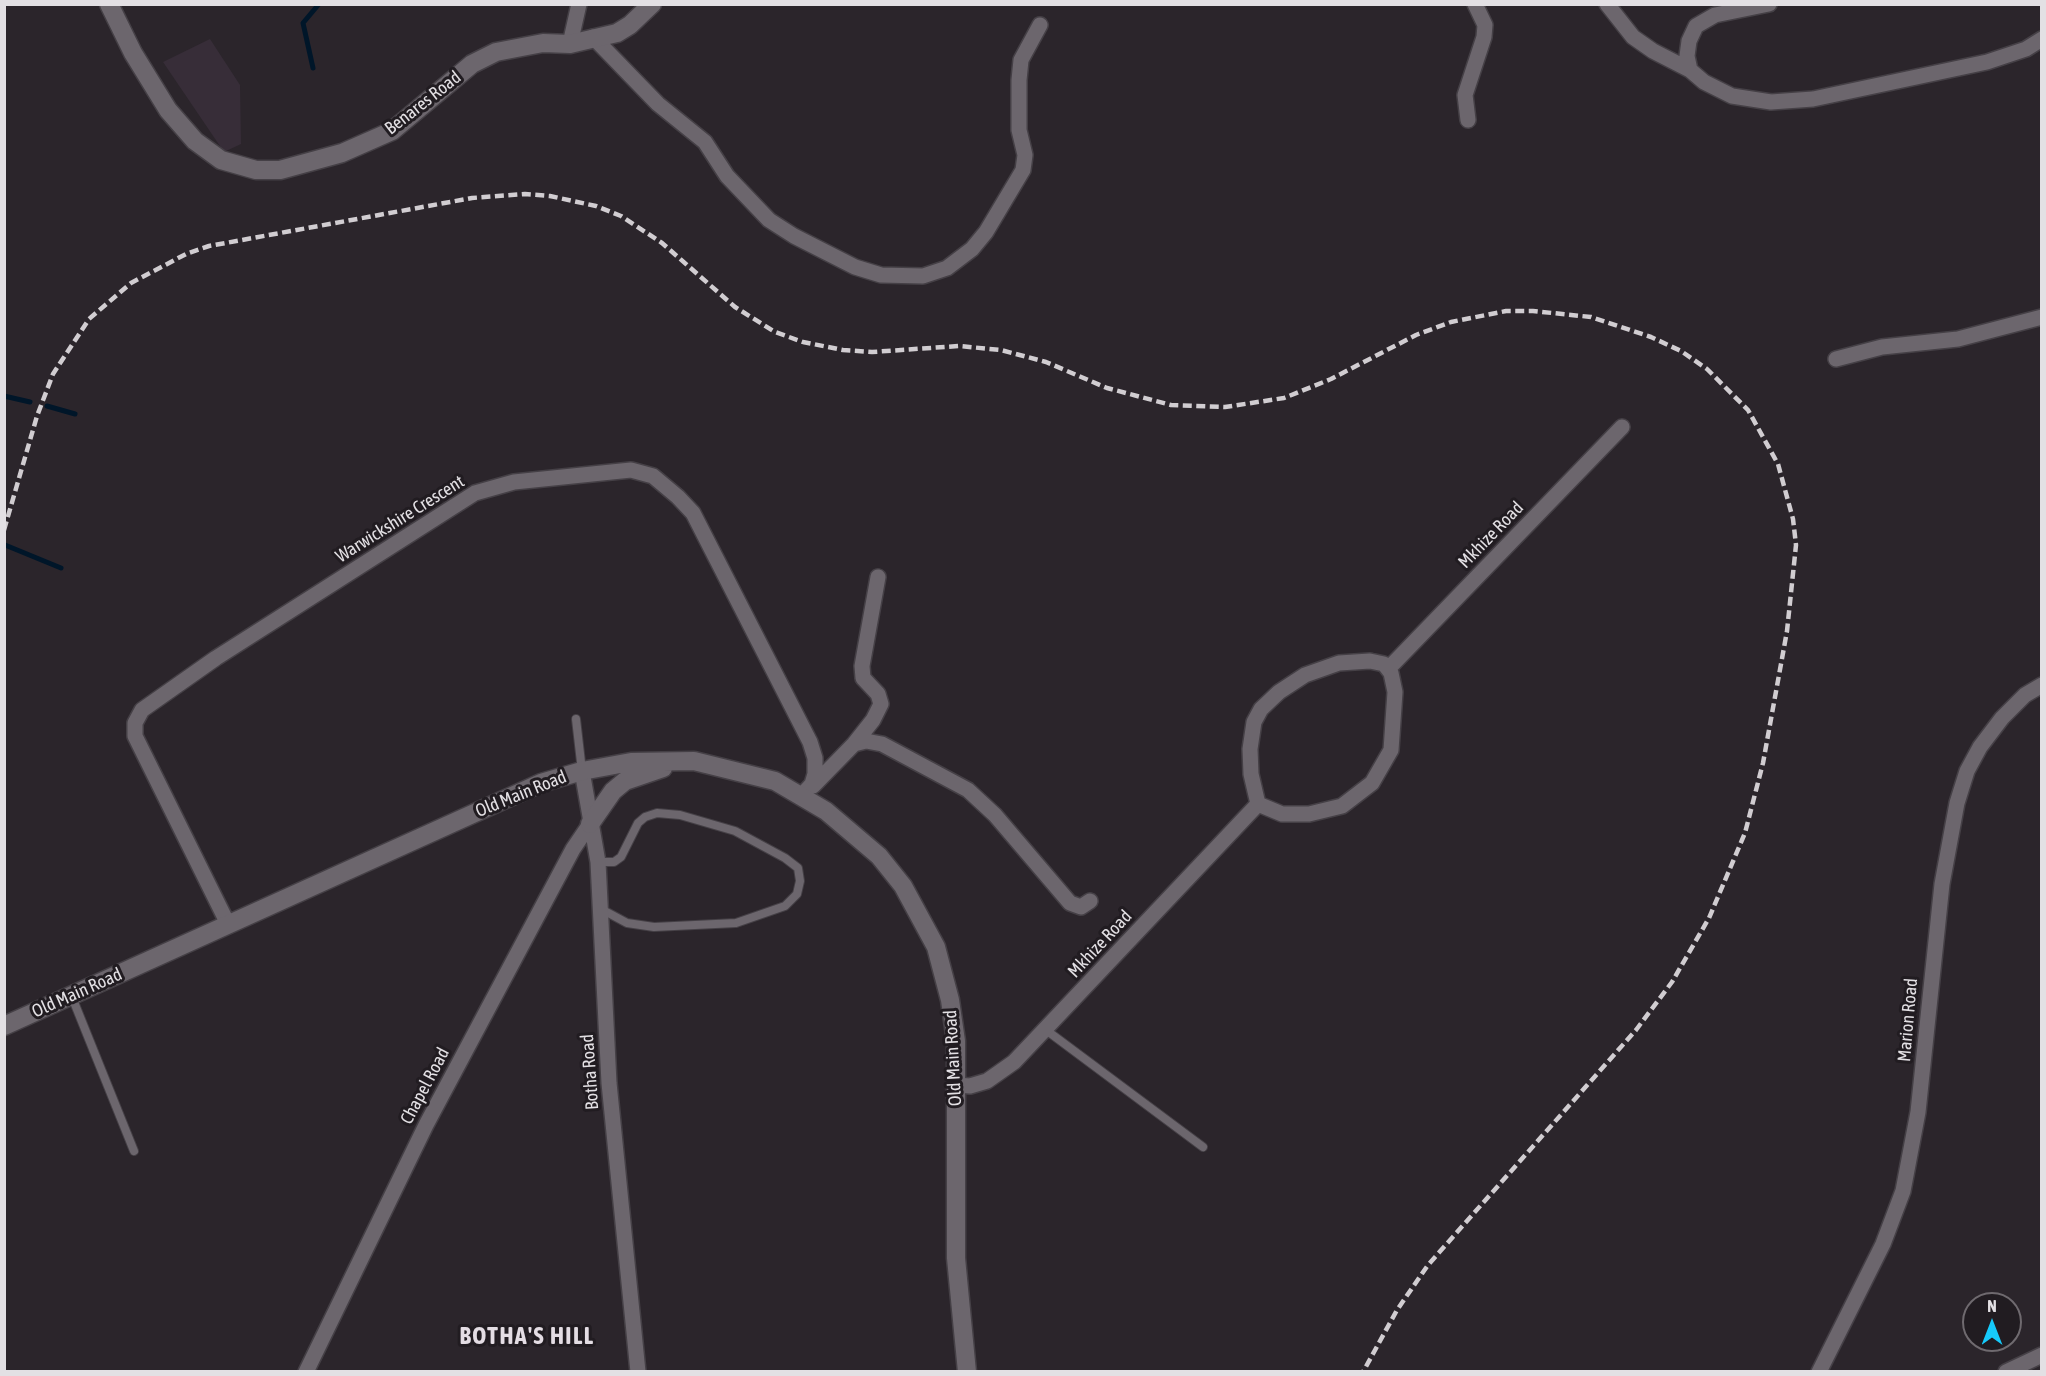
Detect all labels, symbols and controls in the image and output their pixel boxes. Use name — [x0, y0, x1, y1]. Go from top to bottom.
street label: Benares Road — [381, 67, 465, 139]
street label: Warwickshire Crescent — [332, 471, 468, 567]
street label: Mkhize Road — [1454, 497, 1528, 573]
street label: Old Main Road — [472, 766, 570, 822]
street label: Mkhize Road — [1063, 906, 1137, 982]
street label: Old Main Road — [29, 964, 125, 1022]
street label: Marion Road — [1894, 977, 1922, 1063]
street label: Old Main Road — [940, 1009, 966, 1107]
street label: Botha Road — [577, 1033, 603, 1111]
street label: Chapel Road — [396, 1044, 454, 1128]
north arrow — [1962, 1292, 2022, 1352]
text: N — [1987, 1297, 1997, 1315]
district label: BOTHA'S HILL — [459, 1322, 595, 1350]

